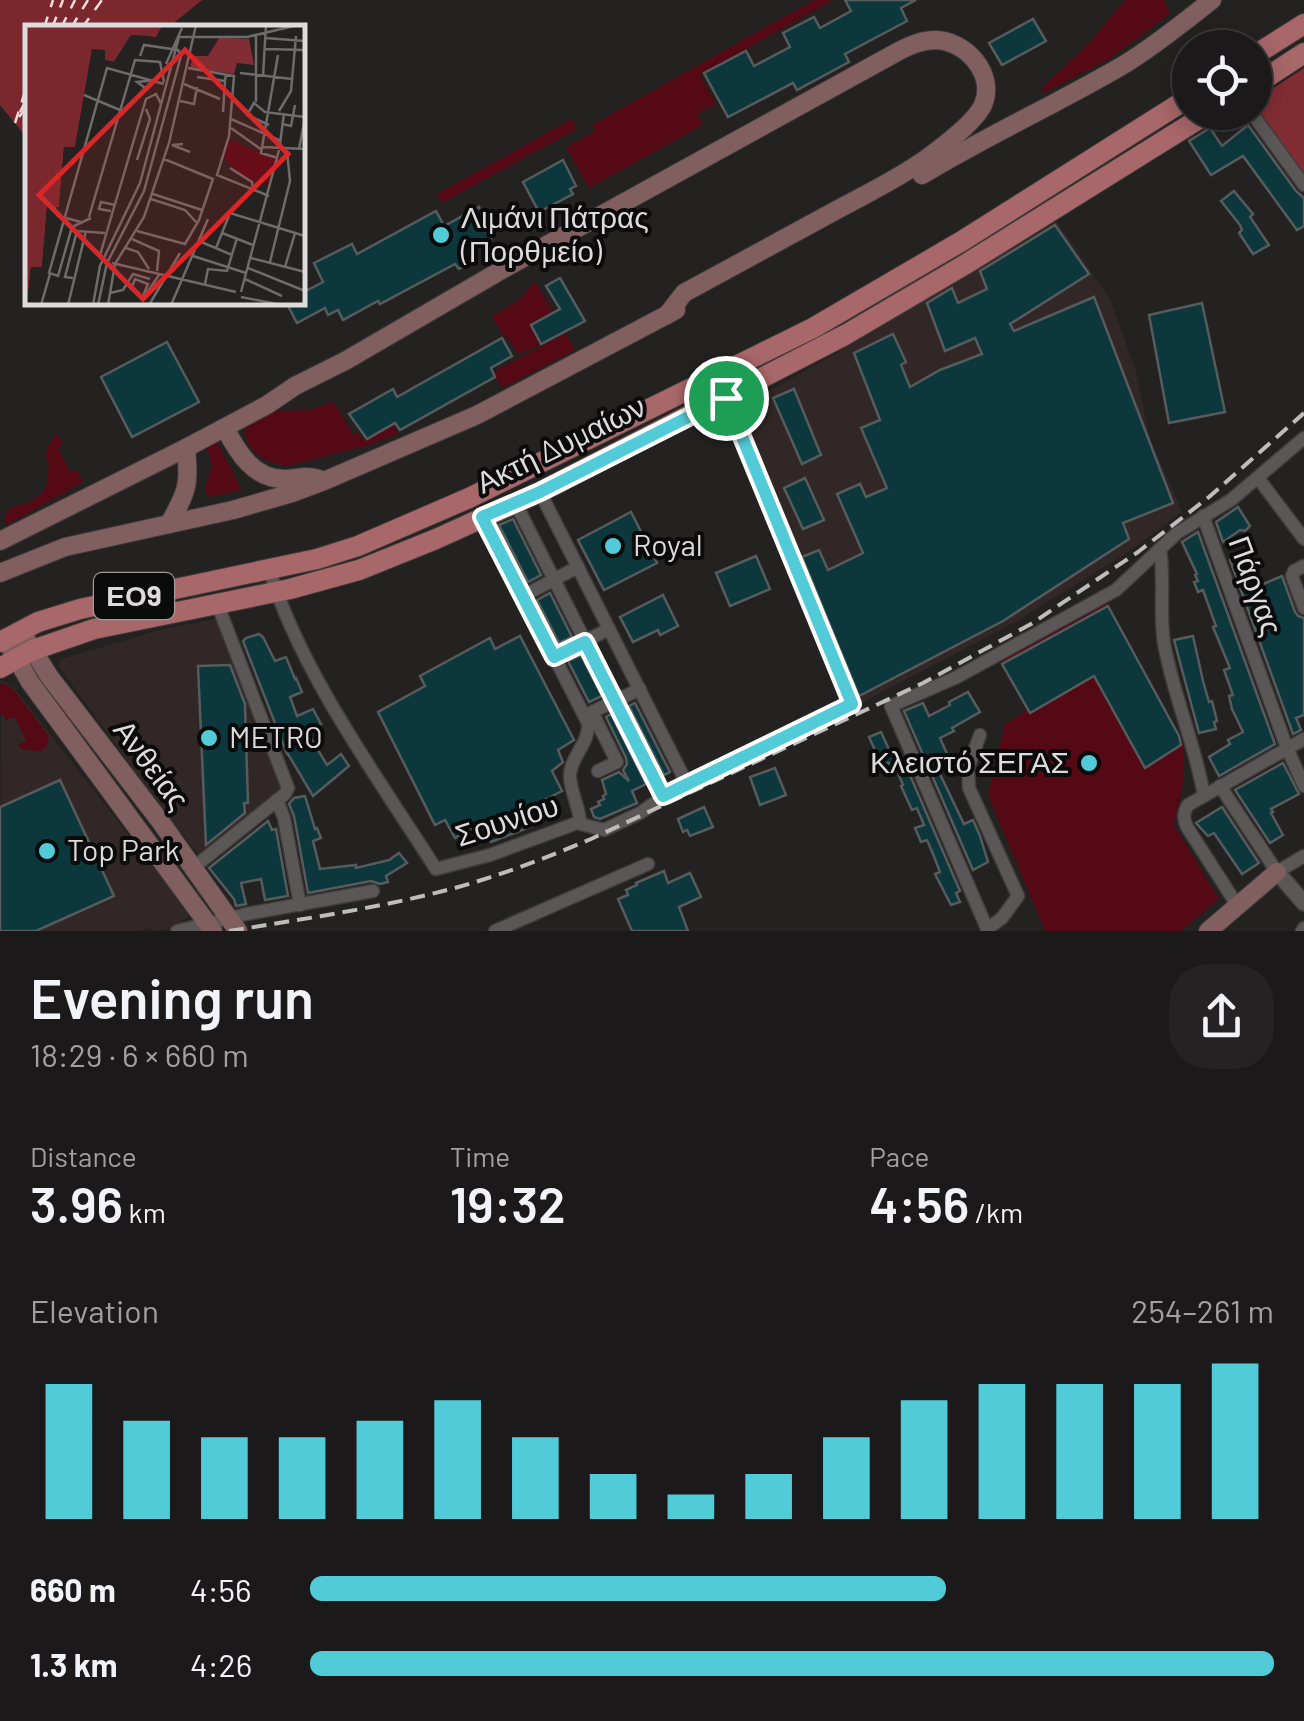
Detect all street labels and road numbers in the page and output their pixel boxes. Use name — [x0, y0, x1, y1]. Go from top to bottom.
street label: Ακτή Δυμαίων — [470, 387, 651, 500]
street label: Πάργας — [1222, 531, 1291, 640]
road number: ΕΟ9 — [94, 573, 174, 619]
street label: Ανθείας — [107, 712, 198, 816]
street label: Σουνίου — [450, 786, 563, 853]

